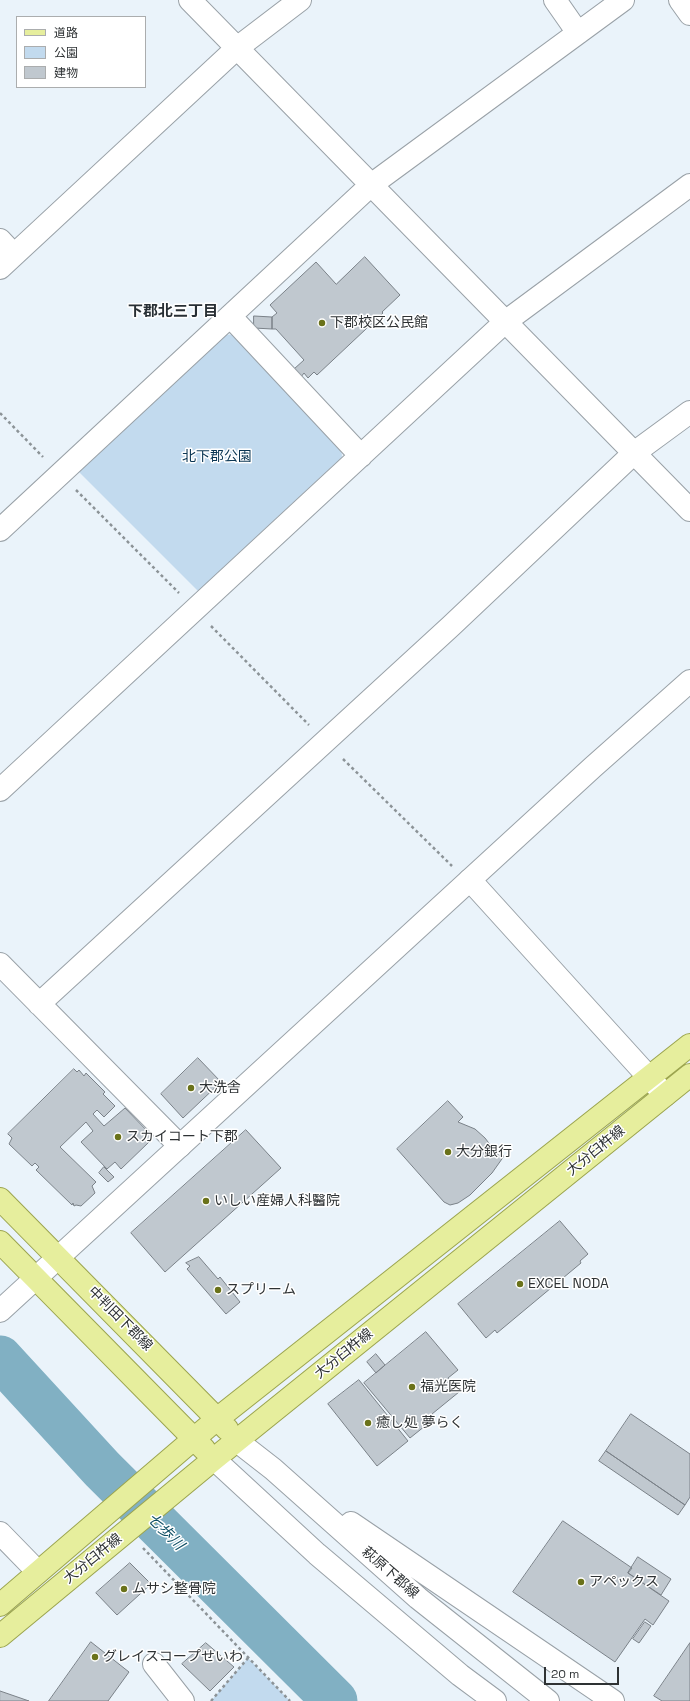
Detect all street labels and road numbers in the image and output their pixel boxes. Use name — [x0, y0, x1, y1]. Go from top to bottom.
street label: 大分臼杵線 — [564, 1122, 628, 1180]
street label: 中判田下郡線 — [84, 1283, 156, 1355]
street label: 大分臼杵線 — [312, 1325, 376, 1383]
street label: 大分臼杵線 — [61, 1530, 125, 1588]
street label: 萩原下郡線 — [358, 1544, 422, 1602]

